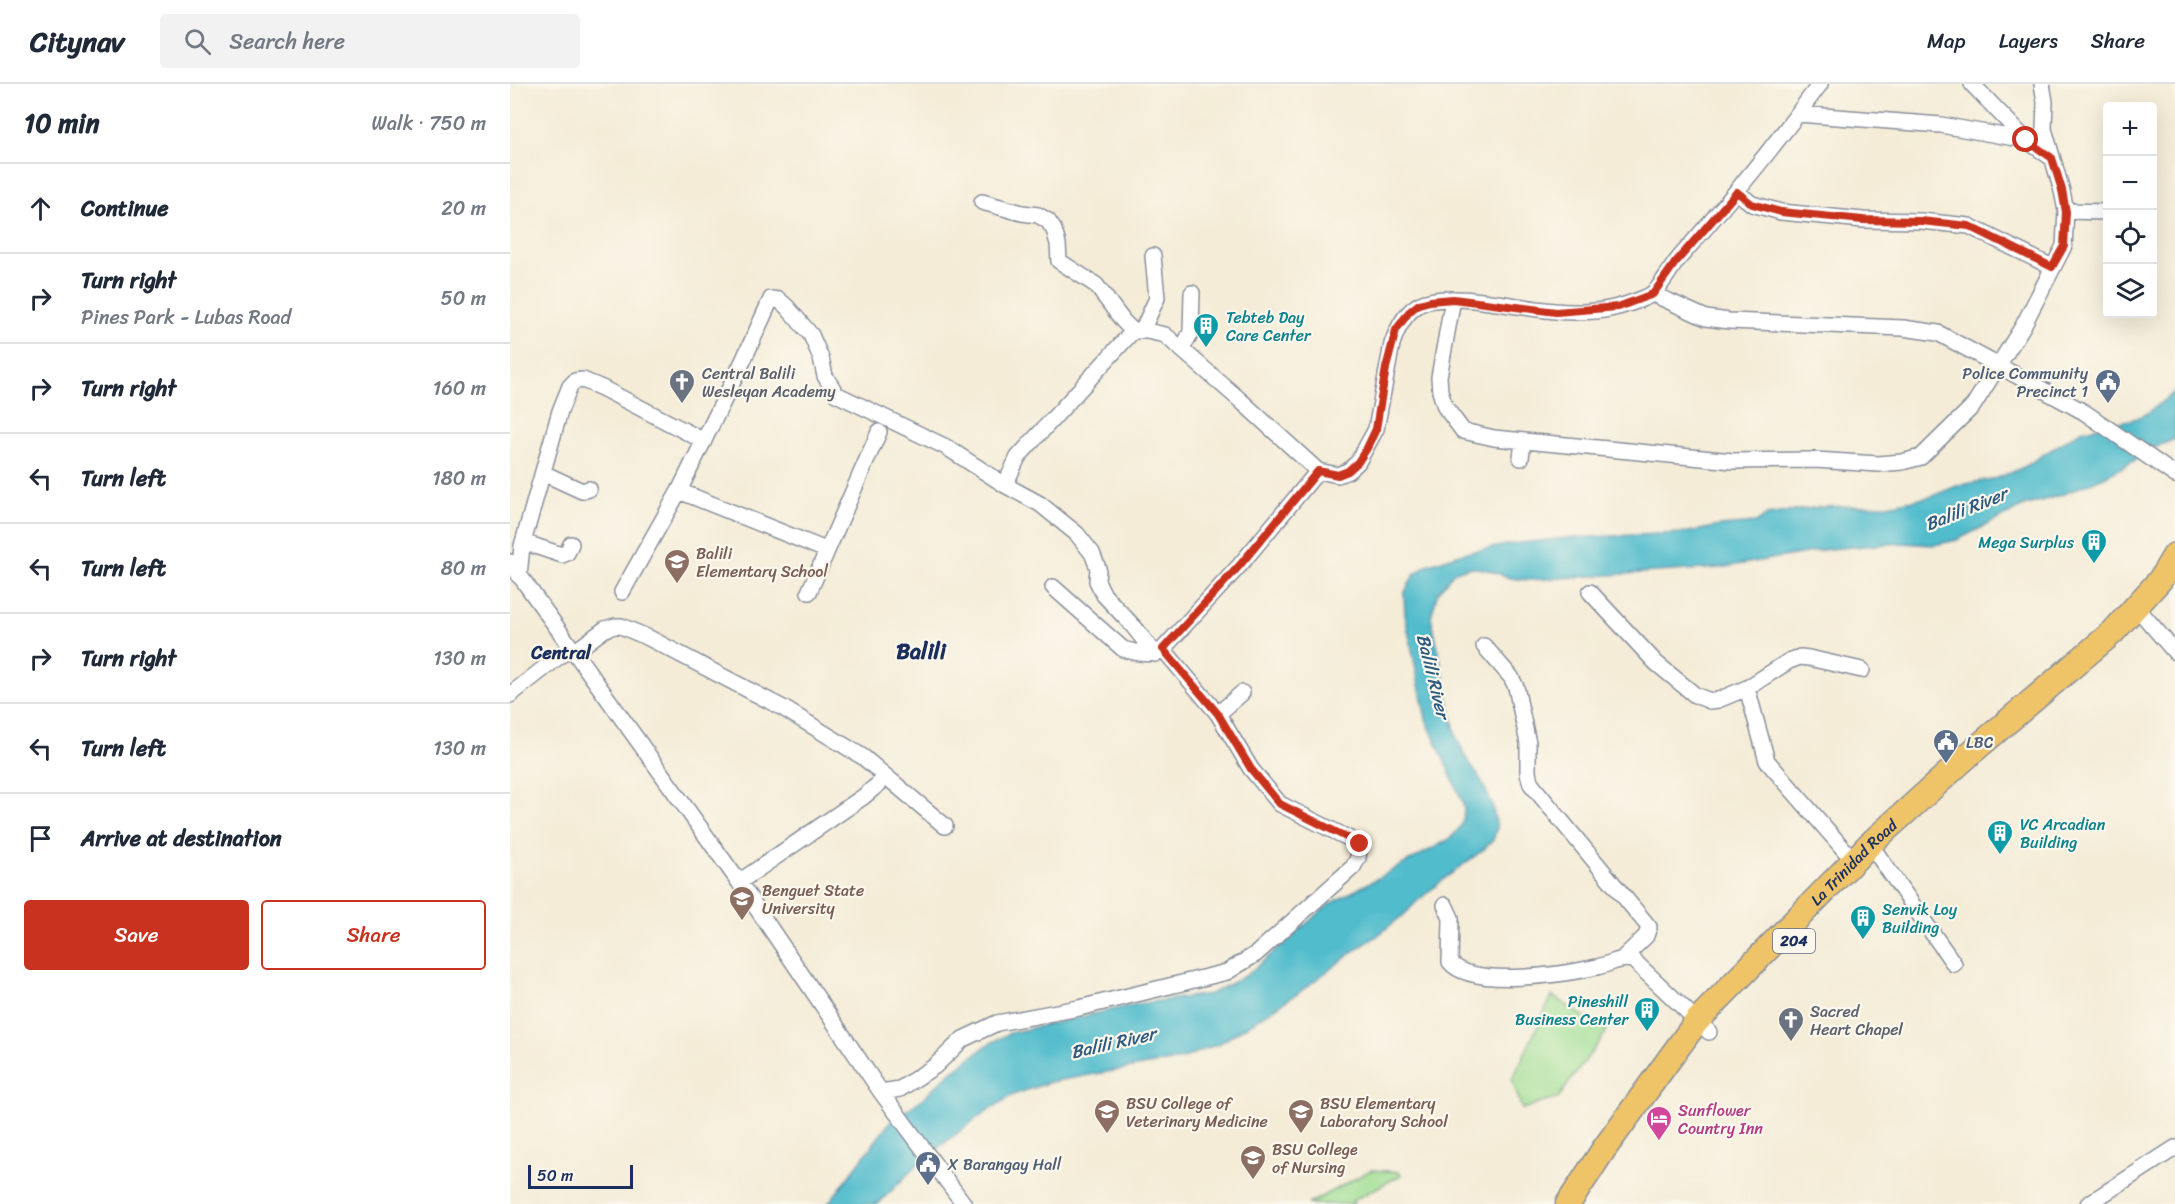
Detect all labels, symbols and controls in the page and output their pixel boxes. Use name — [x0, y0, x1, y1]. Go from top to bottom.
search box — [160, 14, 580, 68]
text: Citynav — [30, 17, 124, 66]
text: Search here — [229, 22, 345, 61]
text: Map — [1927, 22, 1966, 60]
text: Layers — [1999, 22, 2058, 60]
text: Share — [2091, 22, 2145, 60]
icon: search — [181, 25, 214, 58]
text: 10 min — [24, 100, 100, 146]
map controls — [2103, 102, 2157, 318]
button: + — [2103, 102, 2157, 156]
text: Walk · 750 m — [372, 106, 486, 141]
route start — [2012, 126, 2038, 152]
button: − — [2103, 156, 2157, 210]
text: Continue — [81, 189, 169, 228]
text: 20 m — [441, 191, 486, 226]
icon: ahead — [24, 192, 57, 225]
button: locate — [2103, 210, 2157, 264]
text: Turn right — [81, 261, 176, 300]
button: layers — [2103, 264, 2157, 318]
text: 50 m — [441, 281, 486, 316]
icon: right — [24, 282, 57, 315]
text: Pines Park - Lubas Road — [81, 300, 291, 335]
place label: Tebteb Day Care Center — [1226, 303, 1312, 350]
building icon: Tebteb Day Care Center — [1191, 311, 1221, 349]
place label: Central Balili Wesleyan Academy — [702, 359, 836, 406]
place label: Police Community Precinct 1 — [1962, 359, 2089, 406]
church icon: Central Balili Wesleyan Academy — [667, 367, 697, 405]
public building icon: Police Community Precinct 1 — [2093, 367, 2123, 405]
text: Turn right — [81, 369, 176, 408]
text: 160 m — [433, 371, 486, 406]
icon: right — [24, 372, 57, 405]
text: Turn left — [81, 459, 166, 498]
text: 180 m — [432, 461, 486, 496]
icon: left — [24, 462, 57, 495]
water label: Balili River — [1920, 477, 2015, 540]
building icon: Mega Surplus — [2079, 527, 2109, 565]
place label: Mega Surplus — [1978, 528, 2075, 557]
place label: Balili Elementary School — [696, 539, 828, 586]
school or university icon: Balili Elementary School — [662, 547, 692, 585]
text: Turn left — [81, 549, 166, 588]
text: 80 m — [441, 551, 486, 586]
icon: left — [24, 552, 57, 585]
water label: Balili River — [1407, 630, 1460, 725]
district label: Balili — [896, 632, 947, 671]
district label: Central — [530, 637, 592, 669]
text: Turn right — [81, 639, 176, 678]
text: 130 m — [433, 641, 486, 676]
icon: right — [24, 642, 57, 675]
public building icon: LBC — [1931, 727, 1961, 765]
place label: LBC — [1966, 728, 1994, 757]
text: Turn left — [81, 729, 166, 768]
text: 130 m — [433, 731, 486, 766]
icon: left — [24, 732, 57, 765]
place label: VC Arcadian Building — [2020, 810, 2106, 857]
street label: La Trinidad Road — [1803, 811, 1905, 913]
building icon: VC Arcadian Building — [1985, 818, 2015, 856]
text: Arrive at destination — [81, 819, 282, 858]
icon: arrive — [24, 822, 57, 855]
route end — [1346, 830, 1372, 856]
place label: Benguet State University — [762, 876, 864, 923]
school or university icon: Benguet State University — [727, 884, 757, 922]
place label: Senvik Loy Building — [1882, 895, 1958, 942]
button: Save — [24, 900, 249, 970]
button: Share — [261, 900, 486, 970]
building icon: Senvik Loy Building — [1848, 903, 1878, 941]
road number: 204 — [1773, 929, 1815, 953]
place label: Pineshill Business Center — [1515, 987, 1629, 1034]
building icon: Pineshill Business Center — [1632, 995, 1662, 1033]
place label: Sacred Heart Chapel — [1810, 997, 1903, 1044]
church icon: Sacred Heart Chapel — [1776, 1005, 1806, 1043]
water label: Balili River — [1067, 1017, 1162, 1068]
place label: BSU College of Veterinary Medicine — [1126, 1089, 1268, 1136]
place label: BSU Elementary Laboratory School — [1320, 1089, 1448, 1136]
place label: Sunflower Country Inn — [1678, 1096, 1763, 1143]
school or university icon: BSU College of Veterinary Medicine — [1092, 1097, 1122, 1135]
school or university icon: BSU Elementary Laboratory School — [1286, 1097, 1316, 1135]
hotel icon: Sunflower Country Inn — [1644, 1104, 1674, 1142]
place label: BSU College of Nursing — [1272, 1135, 1358, 1182]
school or university icon: BSU College of Nursing — [1238, 1143, 1268, 1181]
public building icon: X Barangay Hall — [913, 1149, 943, 1187]
place label: X Barangay Hall — [947, 1150, 1062, 1179]
text: 50 m — [537, 1161, 573, 1190]
scale bar — [528, 1162, 633, 1190]

